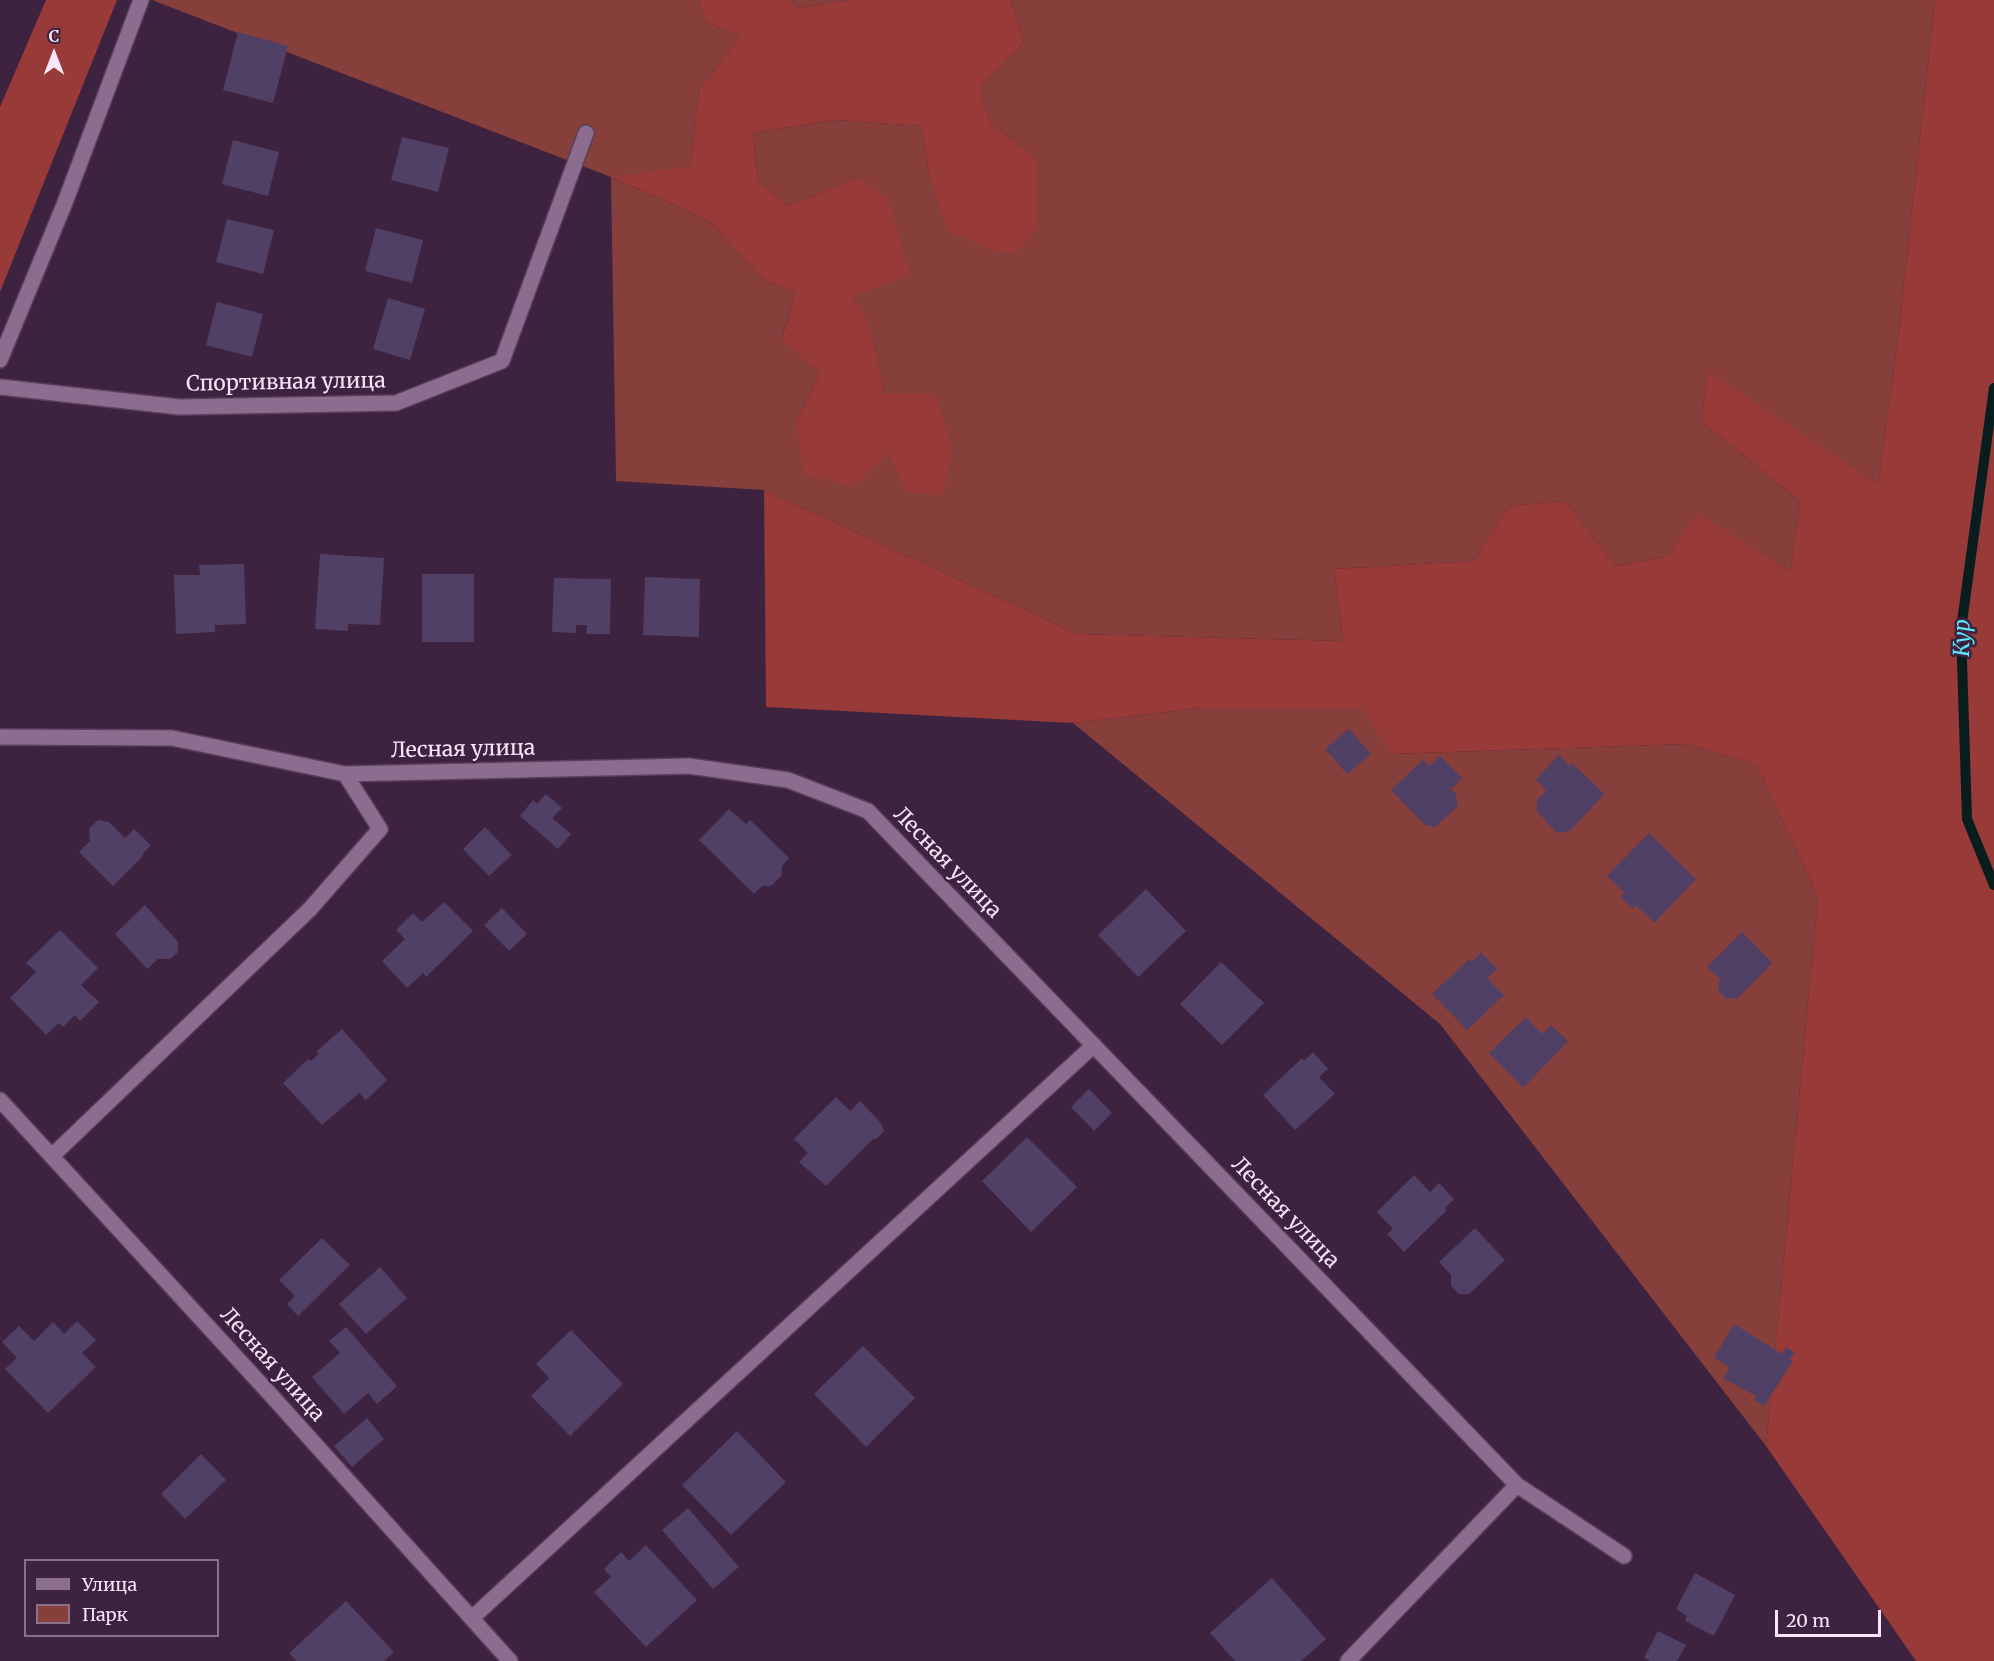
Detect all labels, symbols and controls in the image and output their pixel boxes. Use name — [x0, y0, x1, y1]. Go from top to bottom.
north arrow — [24, 24, 84, 84]
text: С — [49, 26, 59, 46]
street label: Спортивная улица — [186, 369, 386, 397]
water label: Кур — [1949, 619, 1977, 657]
street label: Лесная улица — [391, 736, 535, 764]
street label: Лесная улица — [888, 802, 1006, 924]
street label: Лесная улица — [1226, 1152, 1344, 1274]
street label: Лесная улица — [214, 1303, 330, 1427]
legend — [24, 1559, 219, 1637]
text: Улица — [82, 1573, 137, 1596]
scale bar — [1778, 1598, 1884, 1636]
text: Парк — [82, 1603, 128, 1626]
text: 20 m — [1786, 1609, 1830, 1632]

